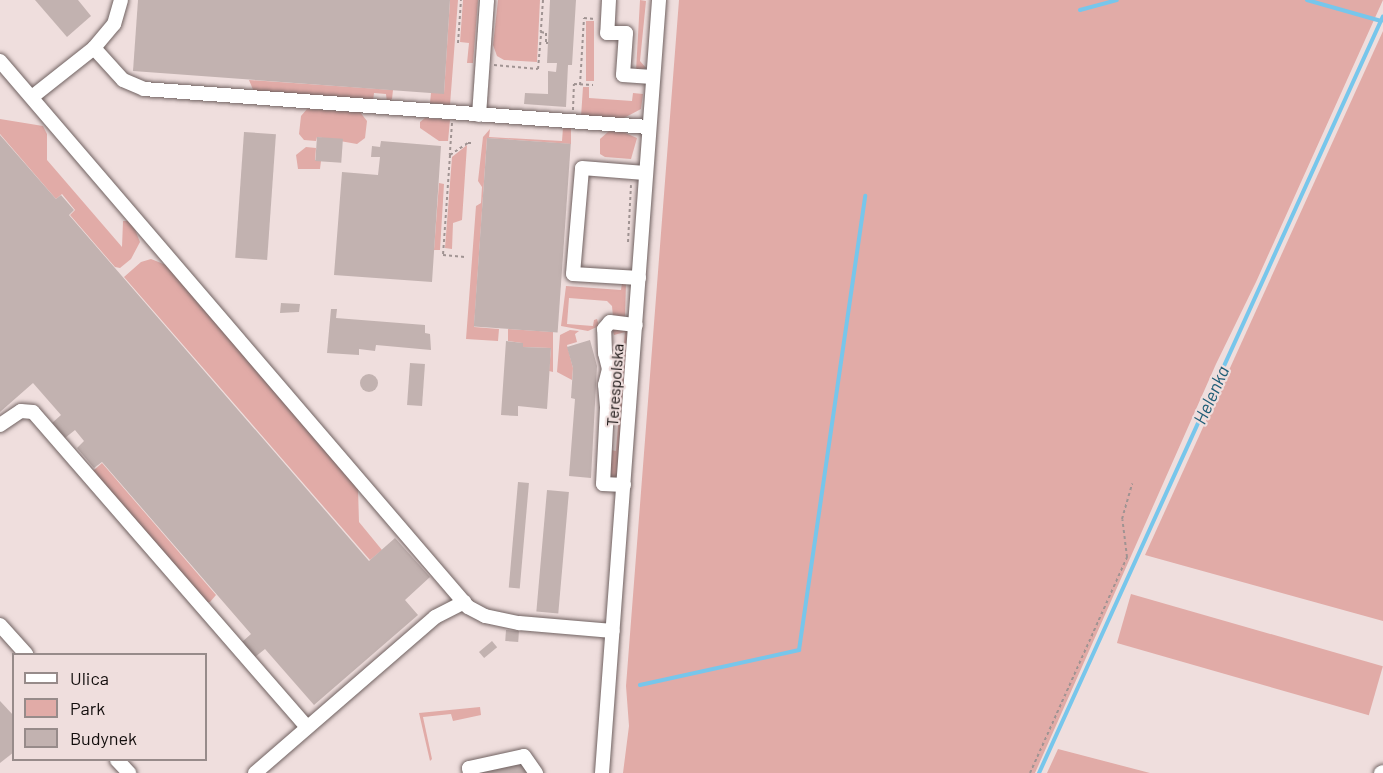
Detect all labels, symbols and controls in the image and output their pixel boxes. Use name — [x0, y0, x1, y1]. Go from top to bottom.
street label: Terespolska — [603, 343, 627, 427]
water label: Helenka — [1189, 363, 1233, 427]
legend — [12, 653, 207, 761]
text: Ulica — [70, 667, 109, 689]
text: Park — [70, 697, 105, 719]
text: Budynek — [70, 727, 137, 749]

